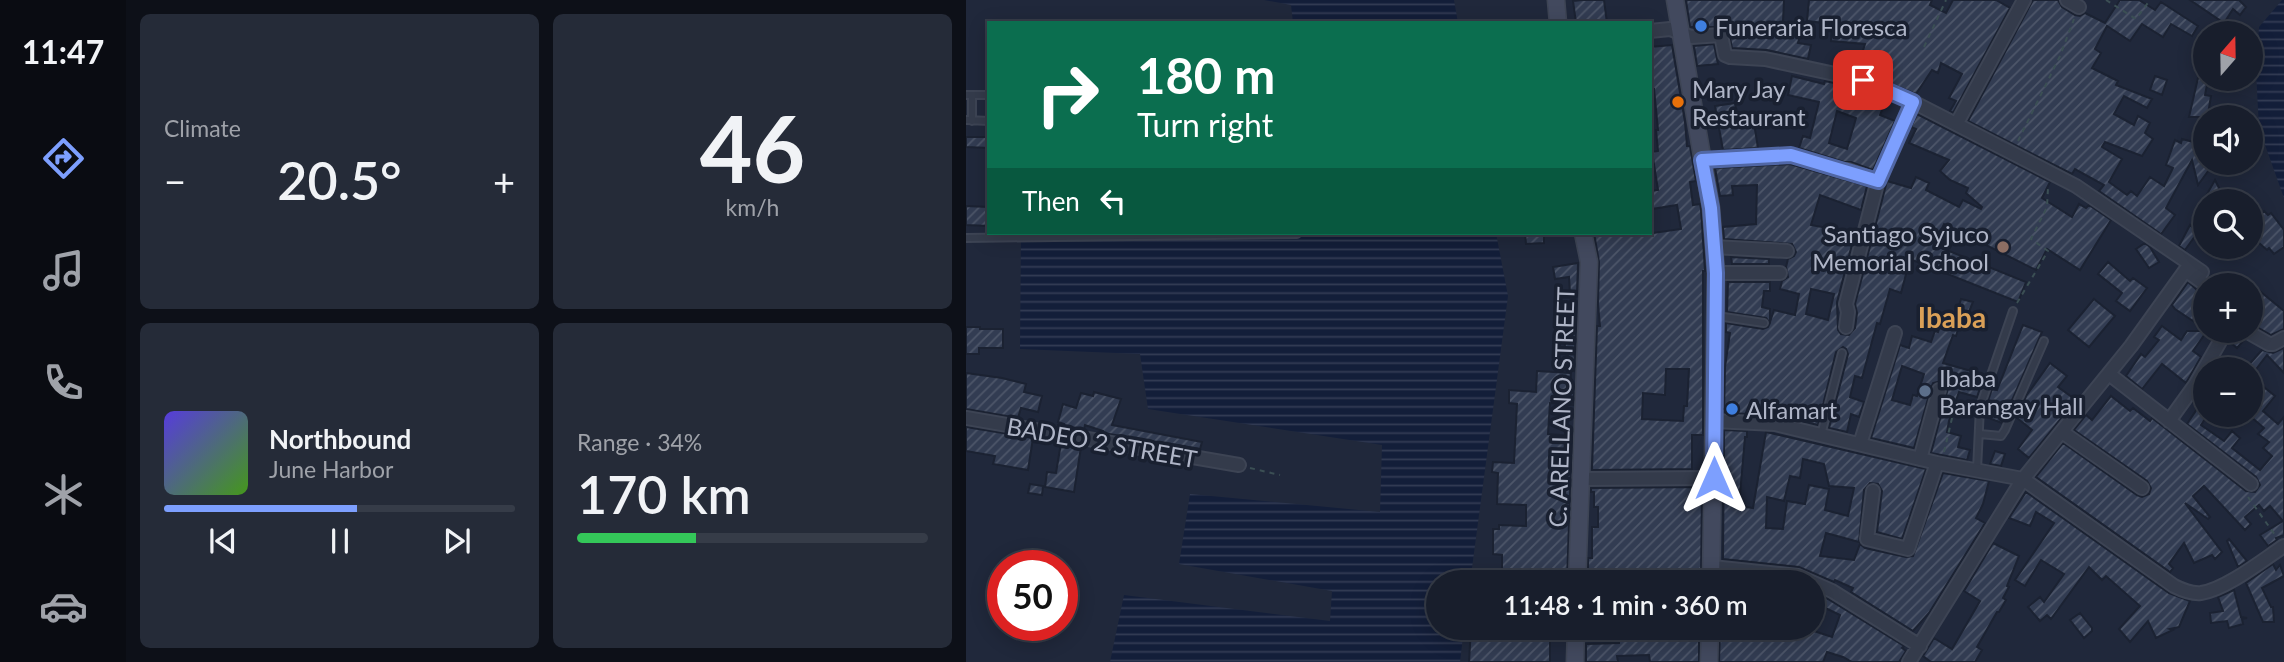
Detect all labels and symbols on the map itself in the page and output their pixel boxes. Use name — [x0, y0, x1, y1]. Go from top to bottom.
place label: Funeraria Floresca — [1715, 12, 1907, 41]
marker: Funeraria Floresca — [1693, 18, 1709, 34]
north arrow — [2193, 21, 2263, 91]
pin — [1833, 50, 1893, 110]
place label: Mary Jay Restaurant — [1692, 74, 1806, 131]
marker: Mary Jay Restaurant — [1670, 94, 1686, 110]
place label: Santiago Syjuco Memorial School — [1812, 219, 1989, 276]
marker: Santiago Syjuco Memorial School — [1995, 239, 2011, 255]
street label: C. ARELLANO STREET — [1542, 286, 1580, 528]
district label: Ibaba — [1918, 300, 1986, 334]
place label: Ibaba Barangay Hall — [1939, 363, 2083, 420]
marker: Ibaba Barangay Hall — [1917, 383, 1933, 399]
place label: Alfamart — [1746, 395, 1838, 424]
marker: Alfamart — [1724, 401, 1740, 417]
street label: BADEO 2 STREET — [1005, 411, 1199, 473]
position arrow — [1677, 441, 1751, 515]
speed limit sign: 50 — [987, 550, 1078, 641]

